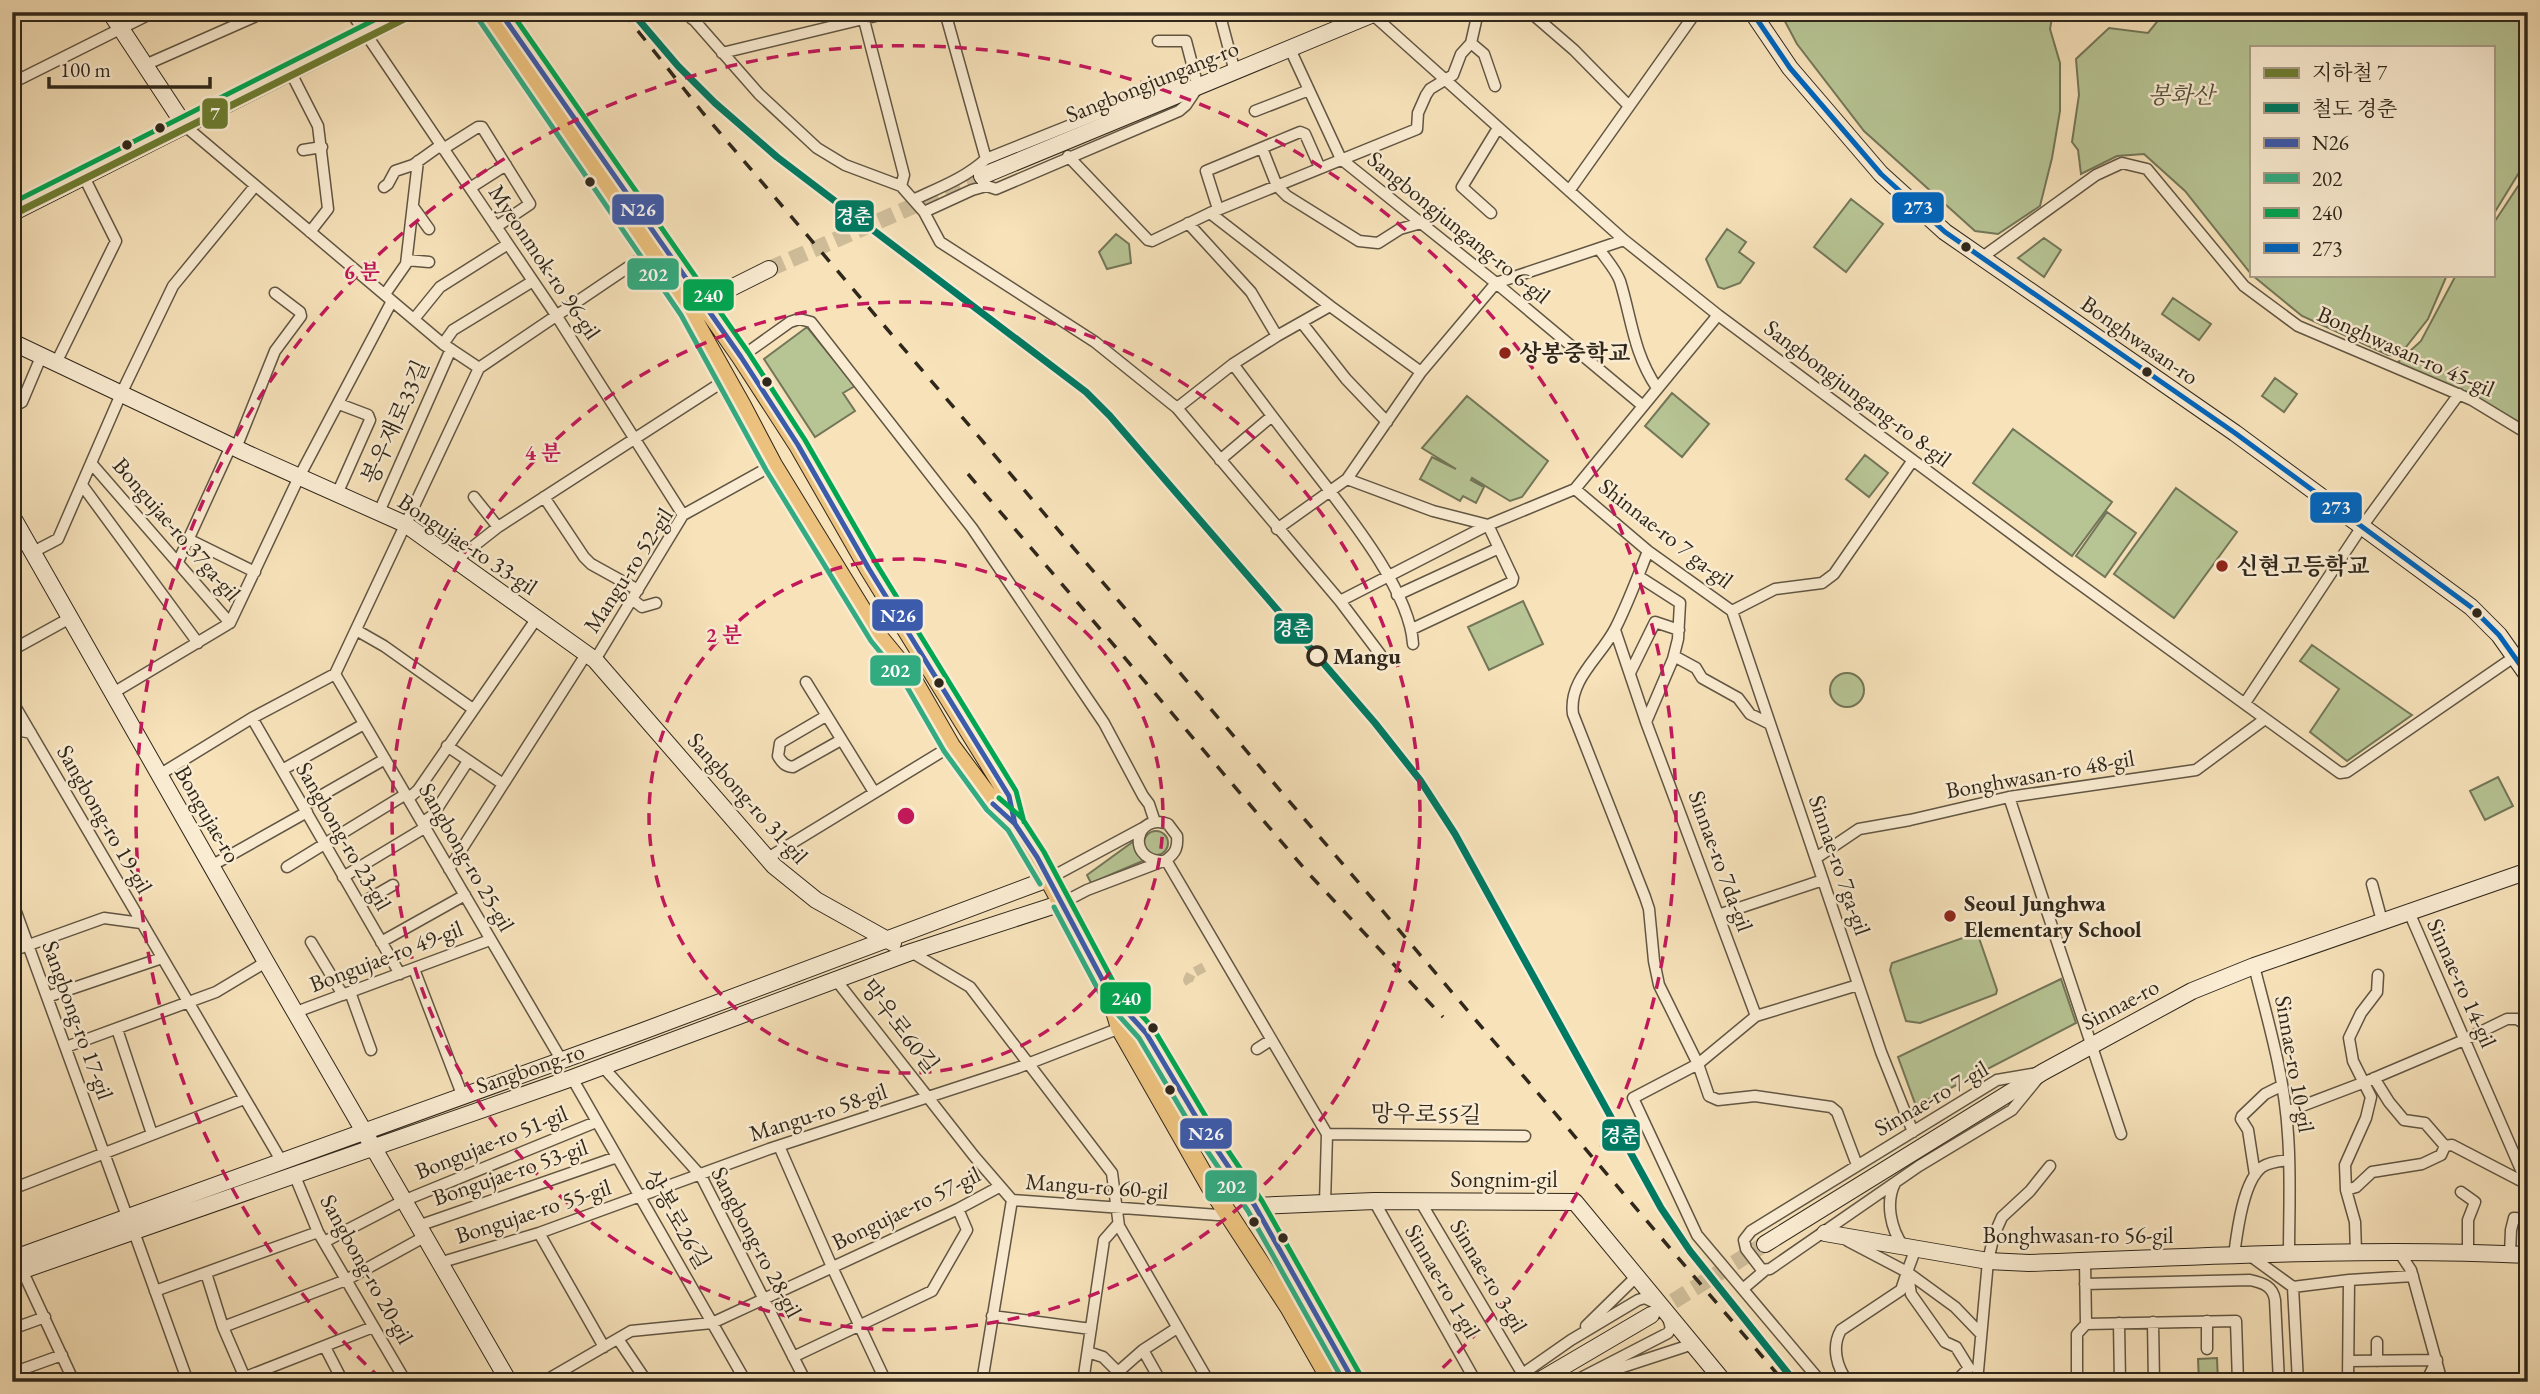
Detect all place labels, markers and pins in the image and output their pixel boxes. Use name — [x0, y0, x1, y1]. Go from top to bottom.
unlabelled marker — [153, 121, 167, 135]
unlabelled marker — [120, 138, 134, 152]
unlabelled marker — [583, 175, 597, 189]
unlabelled marker — [1959, 240, 1973, 254]
place label: 상봉중학교 — [1519, 338, 1631, 368]
marker: 상봉중학교 — [1497, 345, 1513, 361]
unlabelled marker — [2140, 365, 2154, 379]
unlabelled marker — [760, 375, 774, 389]
place label: 신현고등학교 — [2236, 551, 2370, 581]
marker: 신현고등학교 — [2214, 558, 2230, 574]
unlabelled marker — [2470, 606, 2484, 620]
place label: Mangu — [1333, 641, 1401, 671]
marker: Mangu — [1307, 646, 1327, 666]
unlabelled marker — [932, 676, 946, 690]
centre of rings — [894, 804, 918, 828]
place label: Seoul Junghwa Elementary School — [1964, 888, 2142, 944]
marker: Seoul Junghwa Elementary School — [1942, 908, 1958, 924]
unlabelled marker — [1146, 1021, 1160, 1035]
unlabelled marker — [1163, 1083, 1177, 1097]
unlabelled marker — [1247, 1215, 1261, 1229]
unlabelled marker — [1276, 1231, 1290, 1245]

